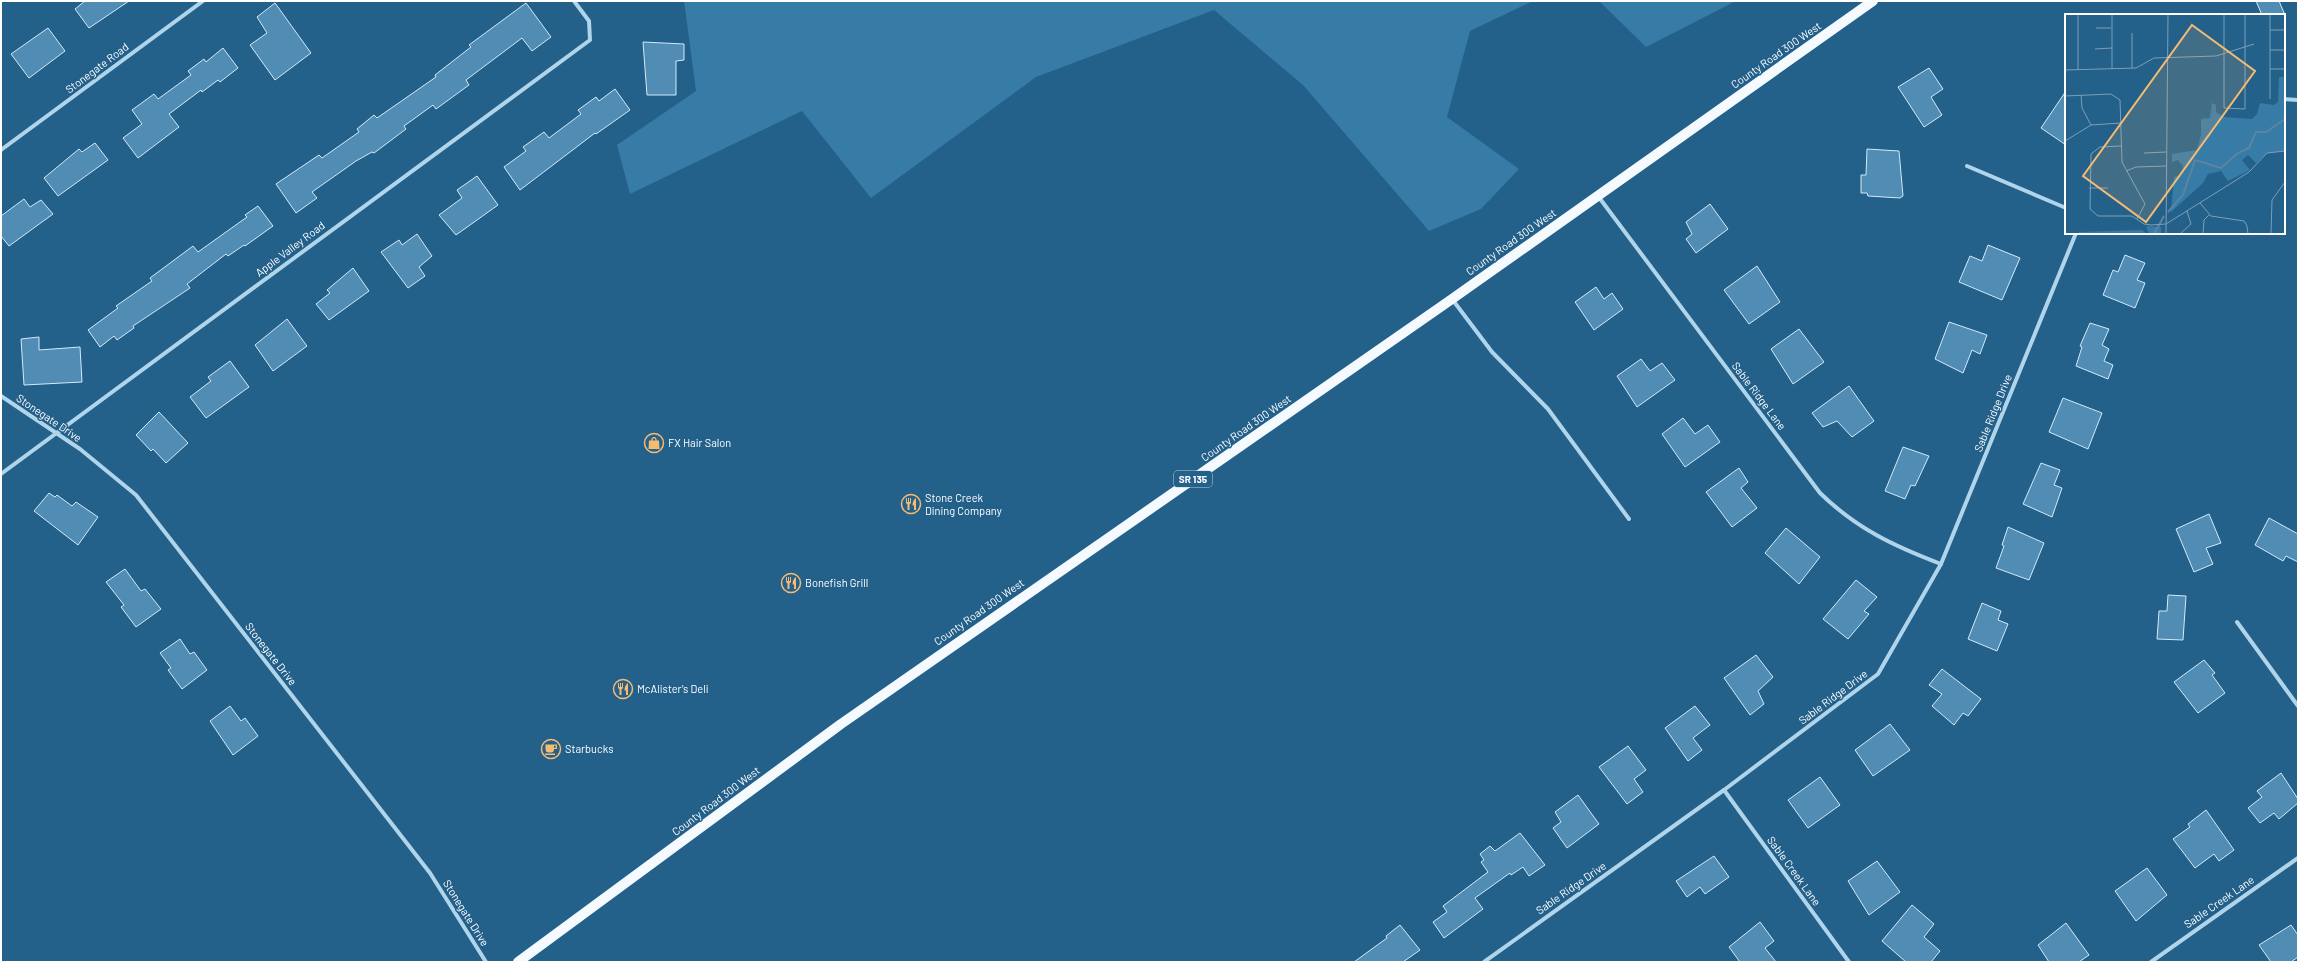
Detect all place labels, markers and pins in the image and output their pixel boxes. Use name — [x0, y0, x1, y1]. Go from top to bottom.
shop icon: FX Hair Salon — [643, 432, 665, 454]
place label: FX Hair Salon — [668, 436, 731, 449]
place label: Stone Creek Dining Company — [925, 491, 1002, 517]
restaurant icon: Stone Creek Dining Company — [900, 493, 922, 515]
restaurant icon: Bonefish Grill — [780, 572, 802, 594]
place label: Bonefish Grill — [805, 576, 868, 589]
restaurant icon: McAlister's Deli — [612, 678, 634, 700]
place label: McAlister's Deli — [637, 682, 709, 695]
cafe icon: Starbucks — [540, 738, 562, 760]
place label: Starbucks — [565, 742, 613, 755]

